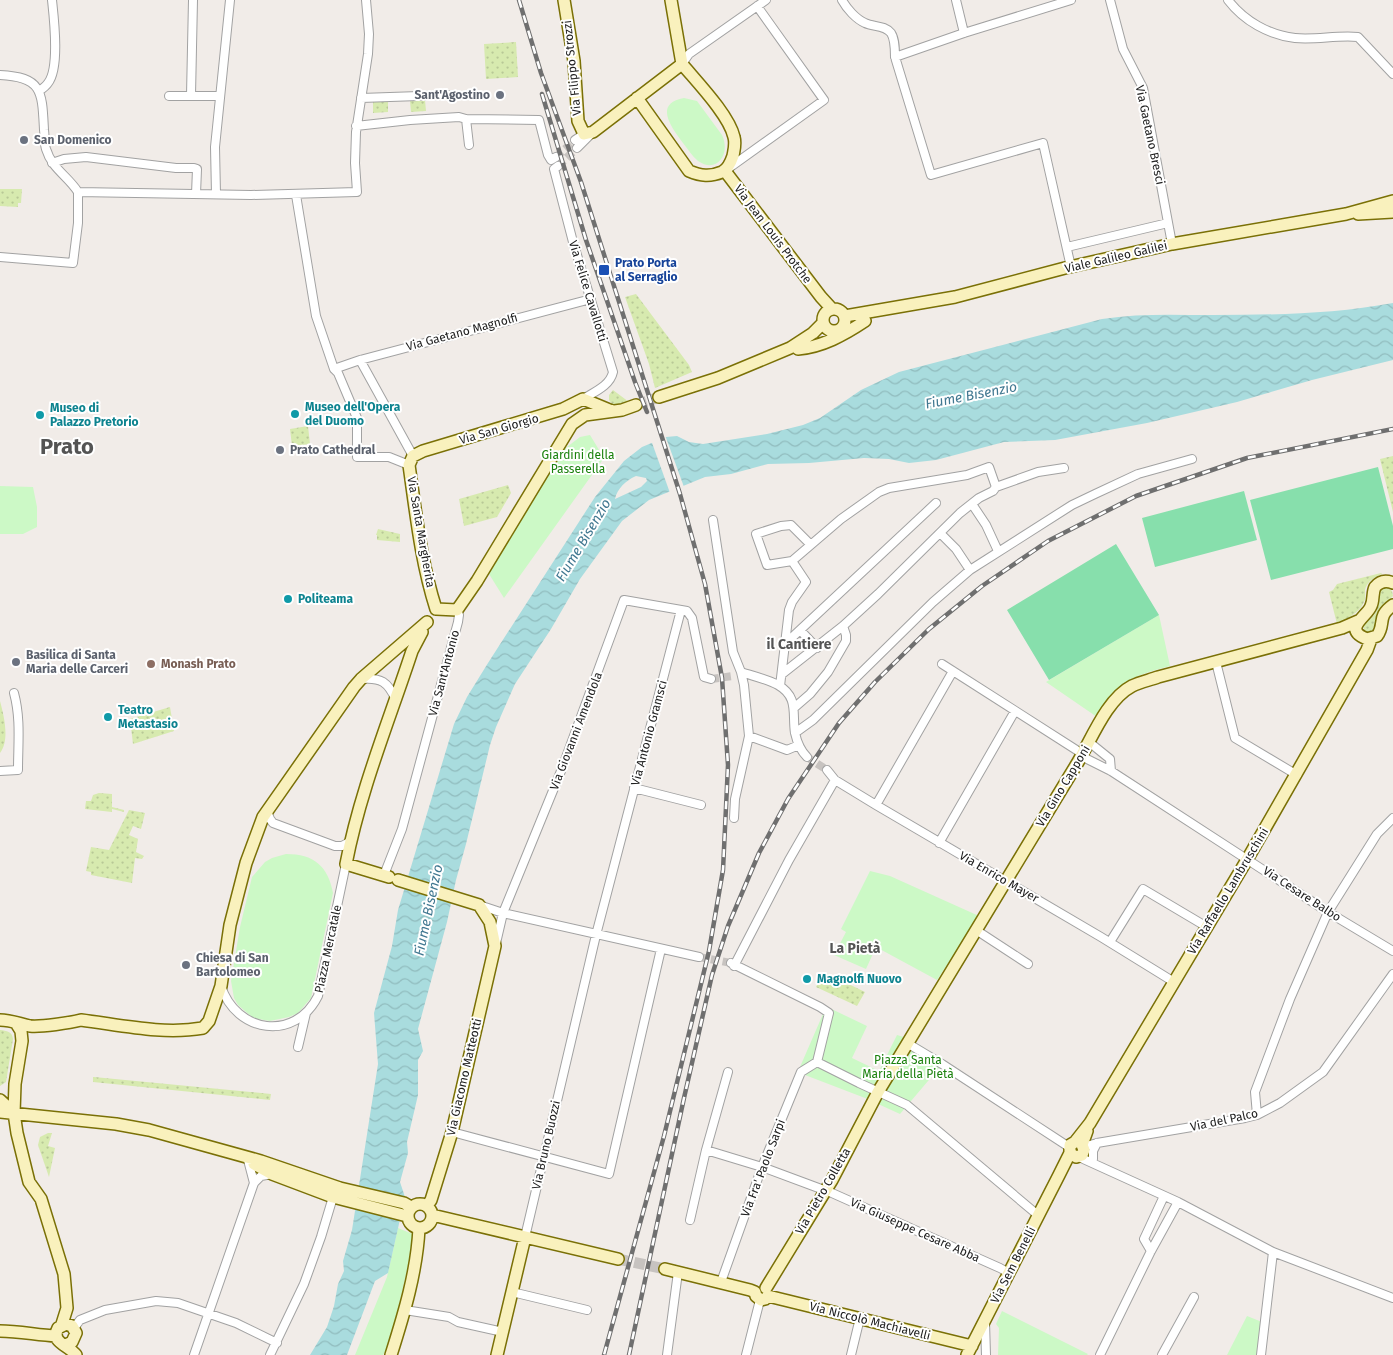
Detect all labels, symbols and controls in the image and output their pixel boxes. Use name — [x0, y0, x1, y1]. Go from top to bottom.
street label: Via Filippo Strozzi — [560, 20, 584, 116]
street label: Via Gaetano Bresci — [1133, 84, 1167, 186]
place label: Sant'Agostino — [415, 88, 490, 102]
marker: Sant'Agostino — [494, 89, 506, 101]
place label: San Domenico — [34, 133, 112, 147]
marker: San Domenico — [18, 134, 30, 146]
street label: Via Jean Louis Protche — [731, 182, 815, 286]
street label: Viale Galileo Galilei — [1063, 238, 1169, 276]
street label: Via Felice Cavallotti — [566, 239, 610, 343]
place label: Prato Porta al Serraglio — [615, 256, 678, 284]
marker: Prato Porta al Serraglio — [597, 263, 611, 277]
street label: Via Gaetano Magnolfi — [405, 310, 519, 354]
water label: Fiume Bisenzio — [924, 378, 1018, 413]
place label: Museo dell'Opera del Duomo — [305, 400, 401, 428]
place label: Museo di Palazzo Pretorio — [50, 401, 139, 429]
marker: Museo dell'Opera del Duomo — [289, 408, 301, 420]
marker: Museo di Palazzo Pretorio — [34, 409, 46, 421]
street label: Via San Giorgio — [458, 411, 540, 447]
district label: Prato — [40, 433, 94, 460]
place label: Prato Cathedral — [290, 443, 376, 457]
marker: Prato Cathedral — [274, 444, 286, 456]
park label: Giardini della Passerella — [541, 448, 615, 476]
street label: Via Santa Margherita — [404, 475, 438, 589]
water label: Fiume Bisenzio — [552, 496, 615, 585]
place label: Politeama — [298, 592, 353, 606]
marker: Politeama — [282, 593, 294, 605]
street label: Via Sant'Antonio — [426, 628, 462, 718]
district label: il Cantiere — [766, 636, 832, 653]
place label: Basilica di Santa Maria delle Carceri — [26, 648, 128, 676]
marker: Basilica di Santa Maria delle Carceri — [10, 656, 22, 668]
place label: Monash Prato — [161, 657, 236, 671]
marker: Monash Prato — [145, 658, 157, 670]
street label: Via Giovanni Amendola — [547, 670, 605, 792]
street label: Via Antonio Gramsci — [628, 679, 670, 787]
place label: Teatro Metastasio — [118, 703, 178, 731]
marker: Teatro Metastasio — [102, 711, 114, 723]
street label: Via Gino Capponi — [1033, 743, 1093, 829]
street label: Via Raffaello Lambruschini — [1185, 825, 1271, 957]
street label: Via Enrico Mayer — [957, 849, 1042, 906]
water label: Fiume Bisenzio — [410, 863, 446, 957]
street label: Via Cesare Balbo — [1260, 864, 1344, 924]
street label: Piazza Mercatale — [312, 904, 344, 994]
district label: La Pietà — [829, 940, 881, 957]
place label: Chiesa di San Bartolomeo — [196, 951, 269, 979]
marker: Chiesa di San Bartolomeo — [180, 959, 192, 971]
place label: Magnolfi Nuovo — [817, 972, 902, 986]
marker: Magnolfi Nuovo — [801, 973, 813, 985]
street label: Via Giacomo Matteotti — [444, 1017, 484, 1137]
park label: Piazza Santa Maria della Pietà — [862, 1053, 954, 1081]
street label: Via Bruno Buozzi — [529, 1099, 563, 1191]
street label: Via del Palco — [1189, 1106, 1259, 1134]
street label: Via Fra' Paolo Sarpi — [738, 1117, 788, 1219]
street label: Via Pietro Colletta — [793, 1145, 853, 1237]
street label: Via Giuseppe Cesare Abba — [848, 1195, 982, 1265]
street label: Via Sem Benelli — [988, 1224, 1038, 1306]
street label: Via Niccolò Machiavelli — [808, 1299, 932, 1343]

